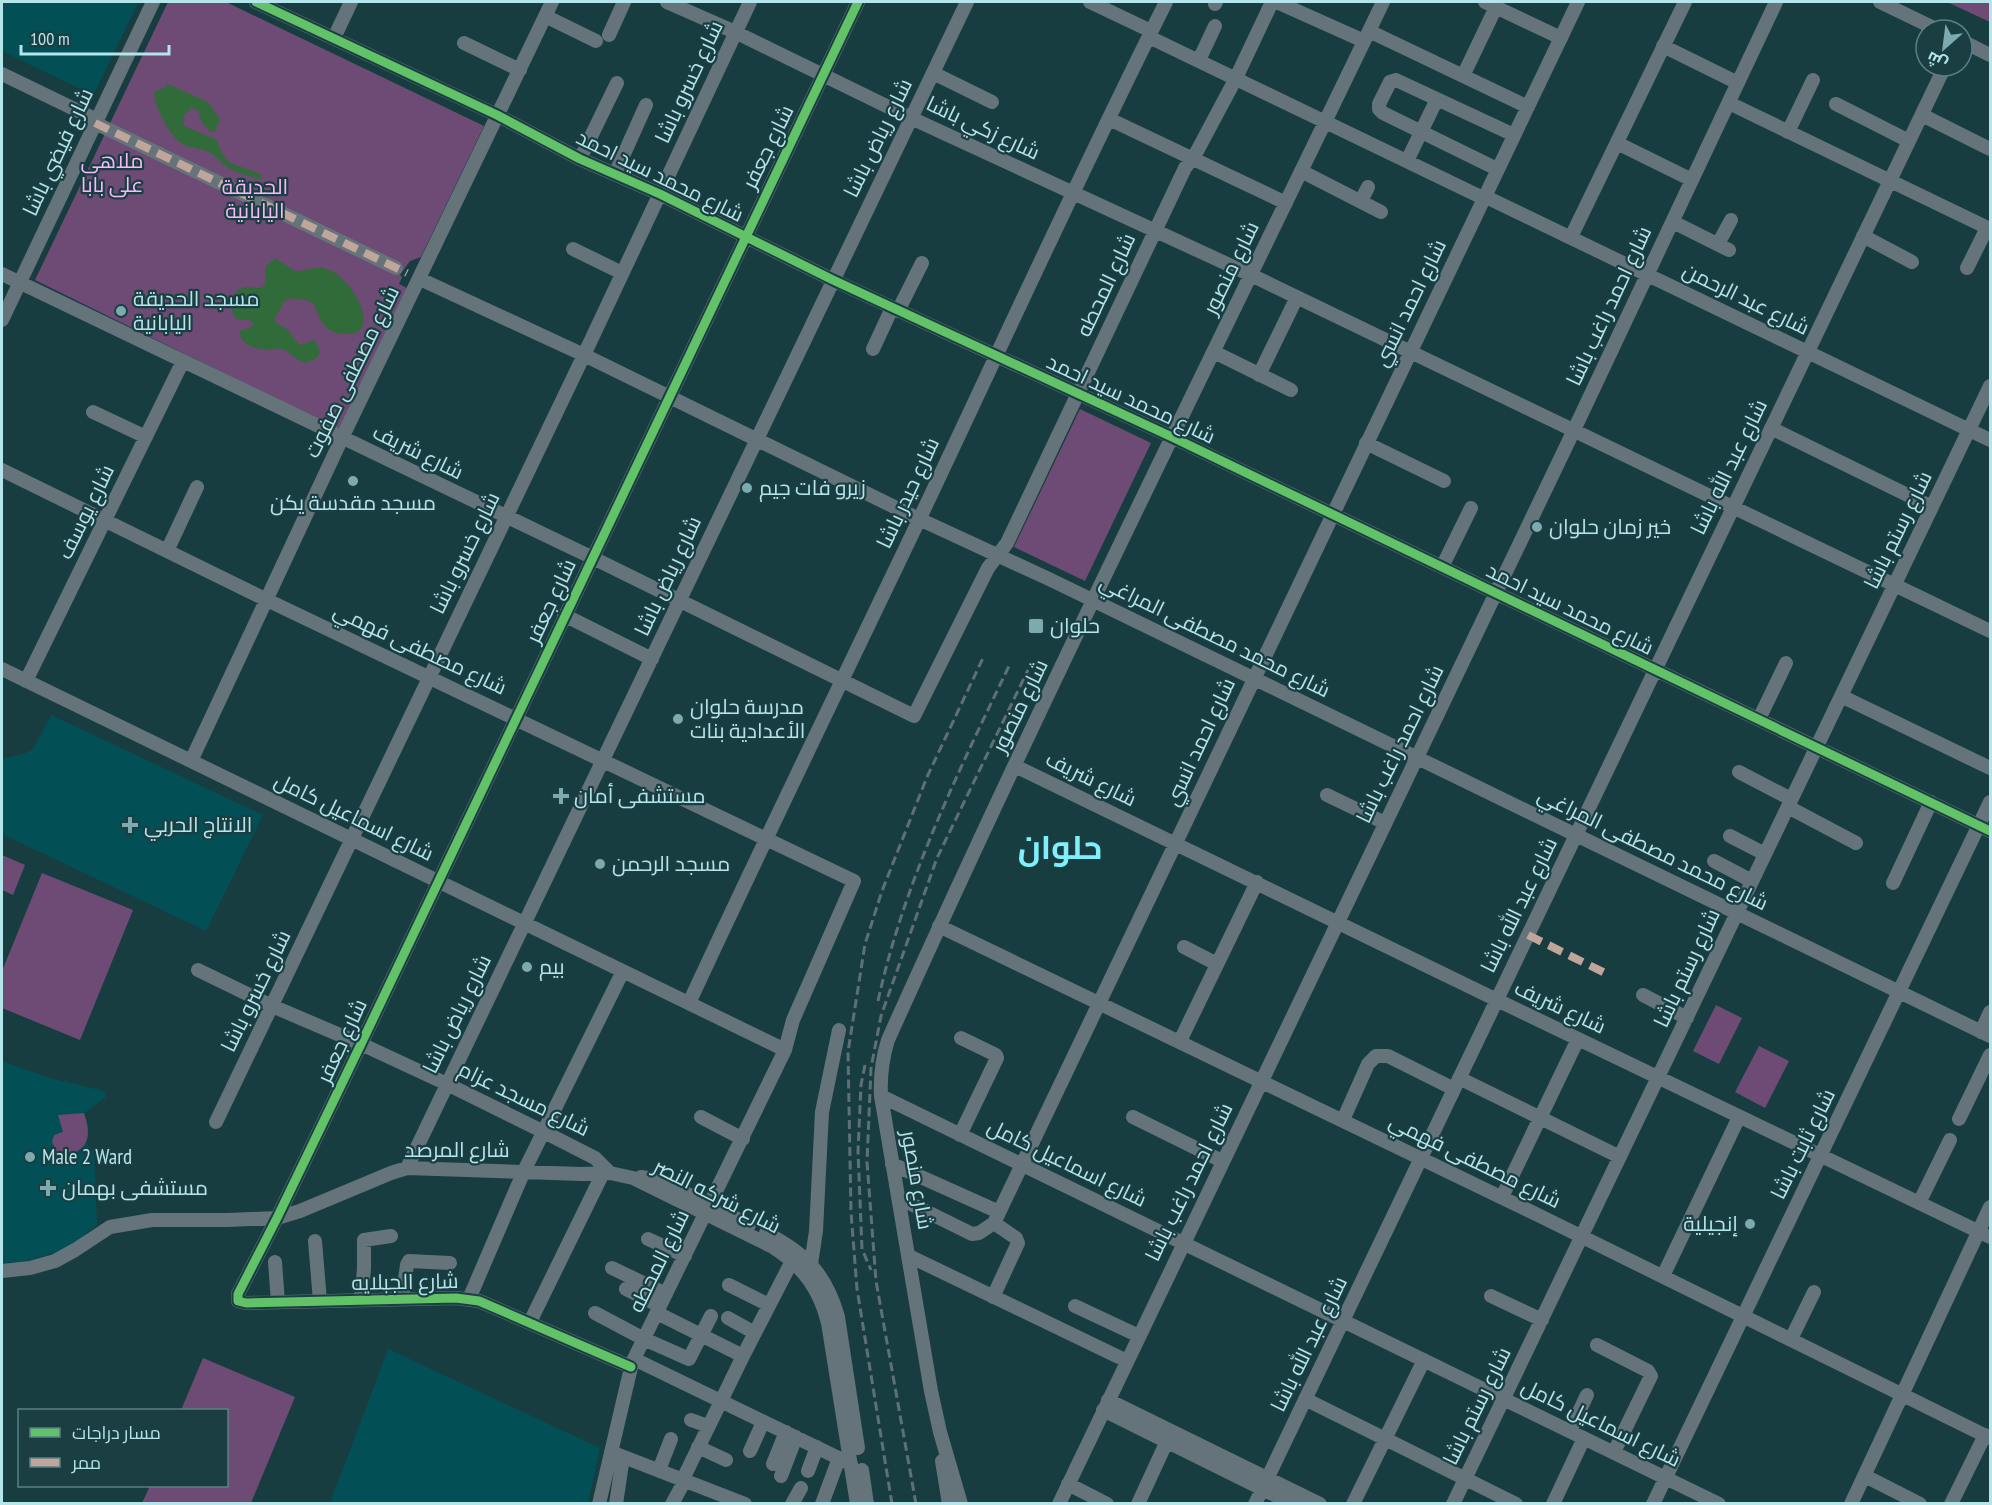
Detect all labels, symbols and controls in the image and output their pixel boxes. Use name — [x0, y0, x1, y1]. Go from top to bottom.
street label: شارع خسرو باشا — [648, 16, 730, 148]
scale bar — [21, 18, 170, 56]
north arrow — [1914, 18, 1974, 78]
text: 100 m — [30, 27, 70, 50]
text: ش — [1923, 48, 1951, 75]
street label: شارع رياض باشا — [837, 74, 919, 202]
street label: شارع فيضي باشا — [16, 84, 101, 221]
street label: شارع زكي باشا — [921, 89, 1044, 168]
street label: شارع جعفر — [735, 100, 800, 194]
street label: شارع محمد سيد احمد — [572, 123, 748, 229]
park label: ملاهى على بابا — [81, 147, 143, 198]
park label: الحديقة اليابانية — [222, 173, 288, 224]
street label: شارع منصور — [1196, 217, 1266, 320]
street label: شارع احمد راغب باشا — [1560, 222, 1658, 390]
street label: شارع المحطه — [1070, 229, 1142, 341]
street label: شارع احمد انسي — [1367, 235, 1454, 372]
street label: شارع عبد الرحمن — [1678, 256, 1814, 342]
street label: شارع مصطفى صفوت — [298, 281, 406, 463]
place label: مسجد الحديقة اليابانية — [133, 285, 259, 336]
marker: مسجد الحديقة اليابانية — [114, 304, 128, 318]
street label: شارع محمد سيد احمد — [1042, 348, 1220, 450]
street label: شارع عبد الله باشا — [1684, 395, 1774, 539]
street label: شارع شريف — [368, 418, 468, 486]
street label: شارع حيدر باشا — [870, 433, 946, 553]
street label: شارع يوسف — [51, 460, 121, 564]
street label: شارع رستم باشا — [1857, 466, 1939, 594]
marker: مسجد مقدسة يكن — [346, 474, 360, 488]
place label: زيرو فات جيم — [759, 474, 866, 502]
marker: زيرو فات جيم — [740, 481, 754, 495]
street label: شارع خسرو باشا — [423, 488, 507, 618]
place label: مسجد مقدسة يكن — [270, 489, 436, 516]
street label: شارع رياض باشا — [628, 512, 708, 640]
place label: خير زمان حلوان — [1549, 513, 1671, 540]
marker: خير زمان حلوان — [1530, 520, 1544, 534]
street label: شارع جعفر — [519, 554, 583, 649]
street label: شارع محمد سيد احمد — [1482, 556, 1658, 662]
street label: شارع محمد مصطفى المراغي — [1094, 568, 1335, 706]
street label: شارع مصطفى فهمي — [328, 597, 511, 703]
place label: حلوان — [1050, 612, 1100, 639]
marker: حلوان — [1027, 617, 1045, 635]
street label: شارع منصور — [985, 655, 1055, 758]
street label: شارع احمد راغب باشا — [1350, 660, 1450, 828]
street label: شارع احمد انسي — [1158, 673, 1243, 811]
place label: مدرسة حلوان الأعدادية بنات — [690, 693, 805, 744]
marker: مدرسة حلوان الأعدادية بنات — [671, 712, 685, 726]
street label: شارع شريف — [1041, 745, 1141, 813]
street label: شارع اسماعيل كامل — [270, 766, 438, 868]
street label: شارع محمد مصطفى المراغي — [1532, 781, 1773, 919]
place label: مستشفى أمان — [574, 782, 706, 809]
marker: مستشفى أمان — [552, 787, 570, 805]
place label: الانتاج الحربي — [144, 811, 252, 841]
marker: الانتاج الحربي — [121, 816, 139, 834]
district label: حلوان — [1018, 825, 1102, 868]
street label: شارع عبد الله باشا — [1474, 833, 1564, 977]
place label: مسجد الرحمن — [612, 850, 730, 877]
marker: مسجد الرحمن — [593, 857, 607, 871]
street label: شارع رستم باشا — [1647, 904, 1727, 1032]
street label: شارع خسرو باشا — [214, 926, 298, 1056]
street label: شارع رياض باشا — [416, 950, 498, 1078]
place label: بيم — [539, 953, 565, 981]
marker: بيم — [520, 960, 534, 974]
street label: شارع شريف — [1510, 974, 1610, 1040]
street label: شارع جعفر — [310, 994, 374, 1089]
street label: شارع مسجد عزام — [454, 1055, 594, 1143]
street label: شارع ثابت باشا — [1764, 1084, 1842, 1204]
street label: شارع احمد راغب باشا — [1139, 1098, 1239, 1266]
street label: شارع مصطفى فهمي — [1383, 1107, 1566, 1217]
street label: شارع اسماعيل كامل — [983, 1112, 1151, 1214]
street label: شارع منصور — [894, 1127, 940, 1232]
street label: شارع المرصد — [404, 1136, 510, 1164]
place label: Male 2 Ward — [42, 1143, 132, 1170]
marker: Male 2 Ward — [23, 1150, 37, 1164]
street label: شارع شركه النصر — [648, 1151, 785, 1240]
place label: مستشفى بهمان — [62, 1174, 208, 1201]
marker: مستشفى بهمان — [39, 1179, 57, 1197]
street label: شارع المحطه — [622, 1205, 696, 1317]
place label: إنجيلية — [1683, 1210, 1738, 1237]
marker: إنجيلية — [1743, 1217, 1757, 1231]
street label: شارع الجبلايه — [351, 1267, 459, 1297]
street label: شارع عبد الله باشا — [1264, 1272, 1354, 1416]
street label: شارع رستم باشا — [1436, 1342, 1518, 1470]
street label: شارع اسماعيل كامل — [1517, 1372, 1685, 1474]
legend — [18, 1409, 228, 1487]
text: مسار دراجات — [72, 1421, 161, 1444]
text: ممر — [71, 1451, 101, 1474]

